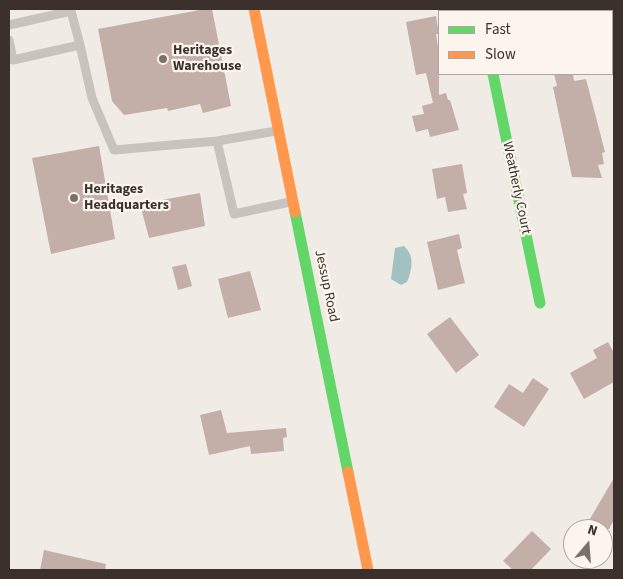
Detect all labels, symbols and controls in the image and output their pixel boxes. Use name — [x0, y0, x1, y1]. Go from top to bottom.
legend — [438, 10, 613, 75]
text: Fast — [485, 19, 511, 40]
place label: Heritages Warehouse — [173, 43, 241, 75]
text: Slow — [485, 44, 516, 65]
marker: Heritages Warehouse — [157, 53, 169, 65]
street label: Weatherly Court — [498, 140, 534, 236]
place label: Heritages Headquarters — [84, 182, 169, 214]
marker: Heritages Headquarters — [68, 192, 80, 204]
street label: Jessup Road — [310, 248, 342, 324]
north arrow — [563, 519, 613, 569]
text: N — [585, 520, 600, 542]

